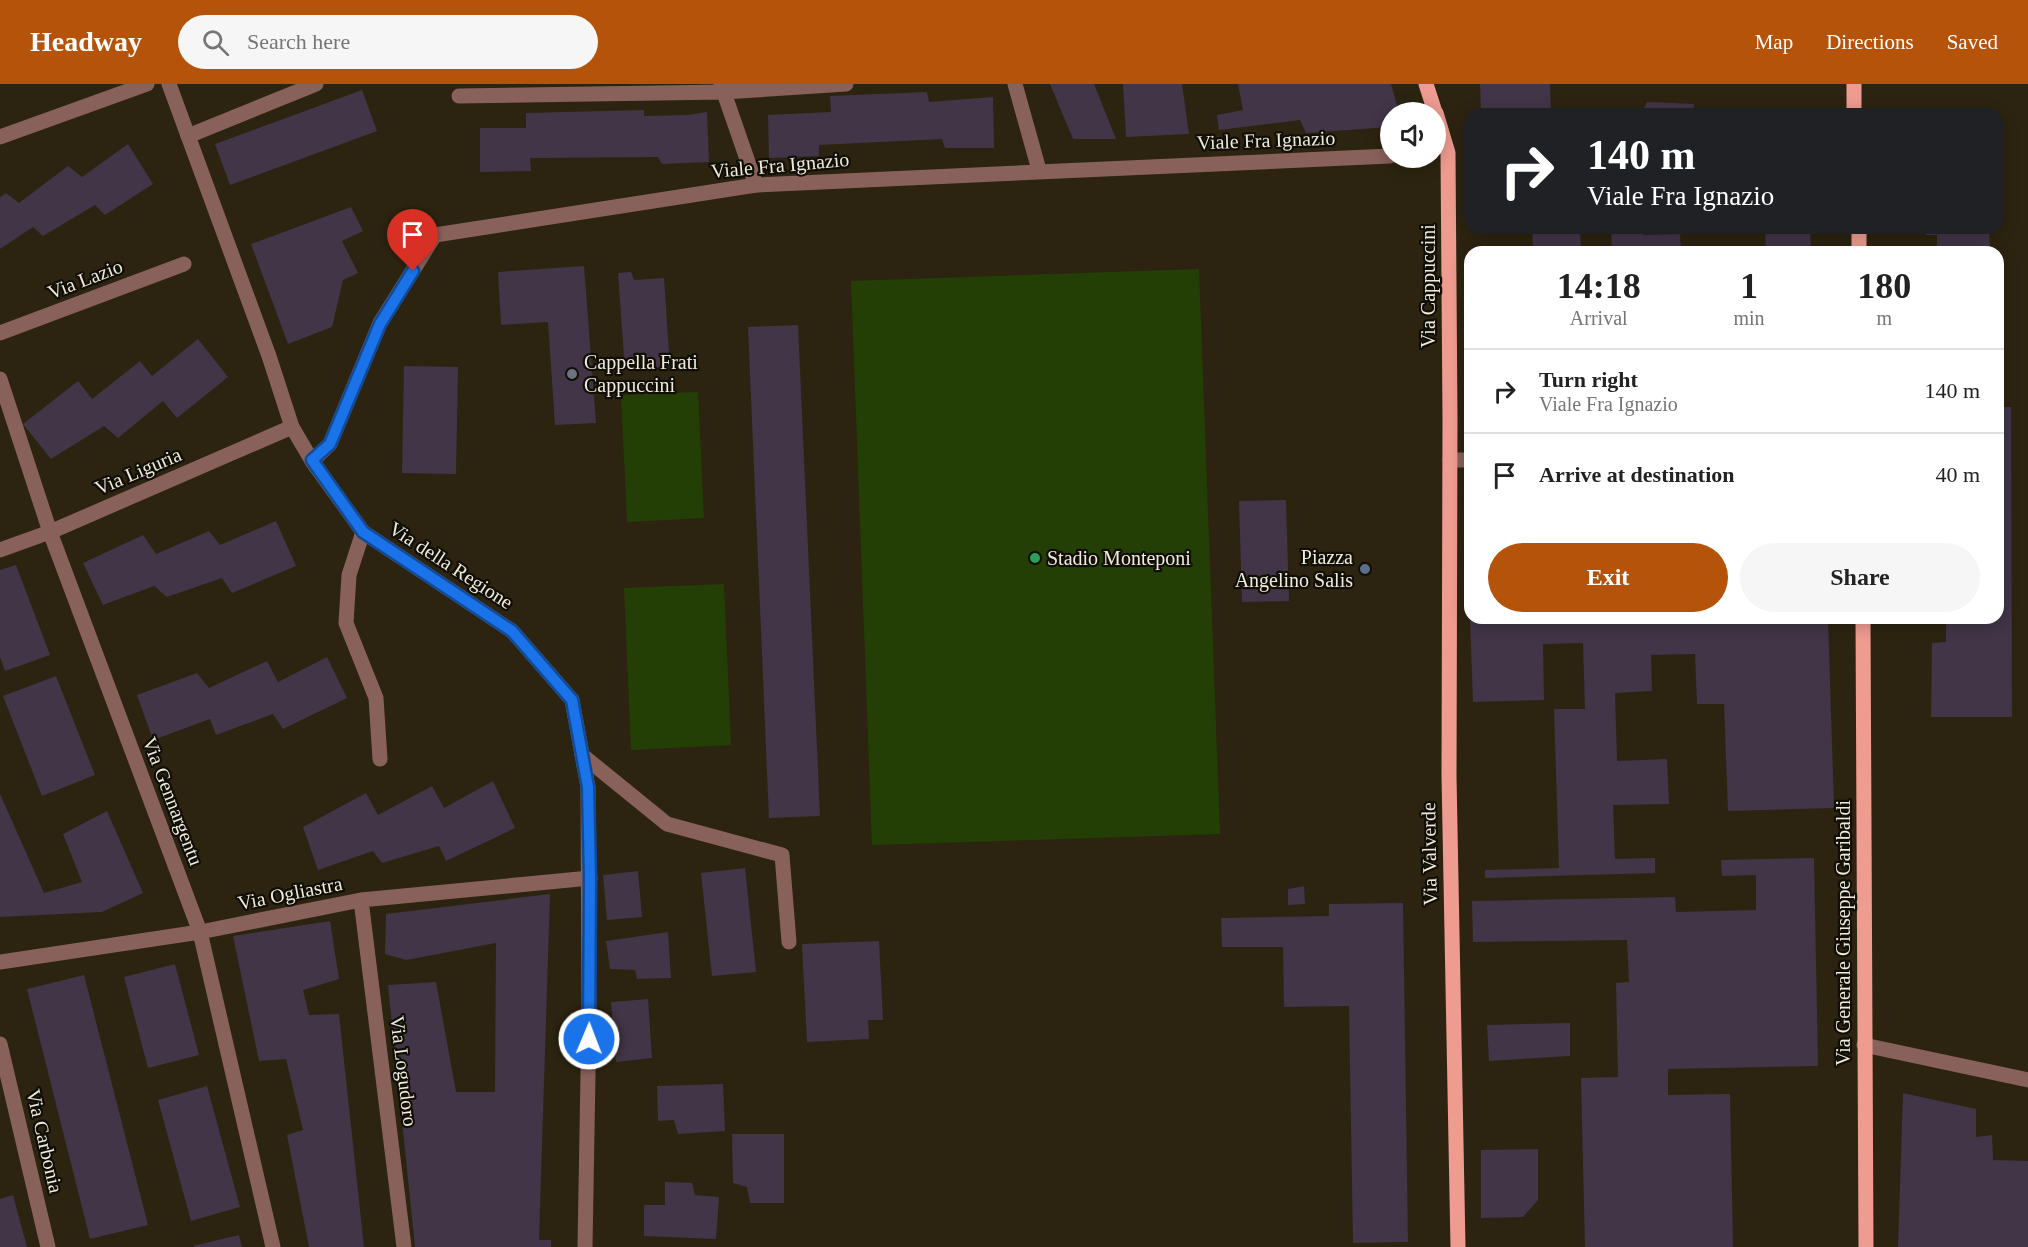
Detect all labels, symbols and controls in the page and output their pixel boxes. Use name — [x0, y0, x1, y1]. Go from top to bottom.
search box — [178, 15, 598, 69]
text: Headway — [30, 26, 142, 57]
icon: search — [199, 26, 232, 59]
text: Search here — [247, 29, 350, 54]
text: Map — [1755, 30, 1793, 54]
text: Directions — [1826, 30, 1914, 54]
text: Saved — [1947, 30, 1998, 54]
map controls — [1380, 102, 1446, 168]
button: sound — [1380, 102, 1446, 168]
street label: Viale Fra Ignazio — [1196, 127, 1336, 154]
icon: right — [1488, 132, 1566, 210]
text: 140 m — [1587, 132, 1696, 178]
street label: Viale Fra Ignazio — [710, 148, 850, 183]
text: Viale Fra Ignazio — [1587, 181, 1774, 211]
pin — [387, 209, 438, 271]
icon: arrive — [396, 218, 429, 251]
street label: Via Cappuccini — [1417, 224, 1440, 348]
street label: Via Lazio — [45, 255, 125, 303]
text: 14:18 — [1557, 266, 1641, 306]
text: 1 — [1740, 266, 1758, 306]
text: 180 — [1857, 266, 1911, 306]
text: Arrival — [1570, 307, 1628, 329]
text: min — [1733, 307, 1765, 329]
text: m — [1877, 307, 1892, 329]
place label: Cappella Frati Cappuccini — [584, 351, 698, 397]
marker: Cappella Frati Cappuccini — [565, 367, 579, 381]
text: Turn right — [1539, 367, 1638, 392]
icon: right — [1488, 375, 1521, 408]
text: 140 m — [1924, 378, 1980, 403]
text: Viale Fra Ignazio — [1539, 393, 1678, 415]
street label: Via Liguria — [92, 443, 185, 500]
icon: arrive — [1488, 459, 1521, 492]
text: Arrive at destination — [1539, 462, 1735, 487]
text: 40 m — [1935, 462, 1980, 487]
street label: Via della Regione — [384, 517, 517, 614]
button: Exit — [1488, 543, 1728, 612]
button: Share — [1740, 543, 1980, 612]
place label: Piazza Angelino Salis — [1235, 546, 1353, 592]
place label: Stadio Monteponi — [1047, 547, 1191, 570]
marker: Stadio Monteponi — [1028, 551, 1042, 565]
marker: Piazza Angelino Salis — [1358, 562, 1372, 576]
street label: Via Gennargentu — [137, 734, 208, 869]
street label: Via Generale Giuseppe Garibaldi — [1832, 800, 1855, 1066]
street label: Via Valverde — [1417, 802, 1441, 906]
street label: Via Ogliastra — [236, 872, 344, 915]
position arrow — [557, 1007, 621, 1071]
street label: Via Logudoro — [385, 1014, 422, 1128]
street label: Via Carbonia — [22, 1087, 68, 1195]

